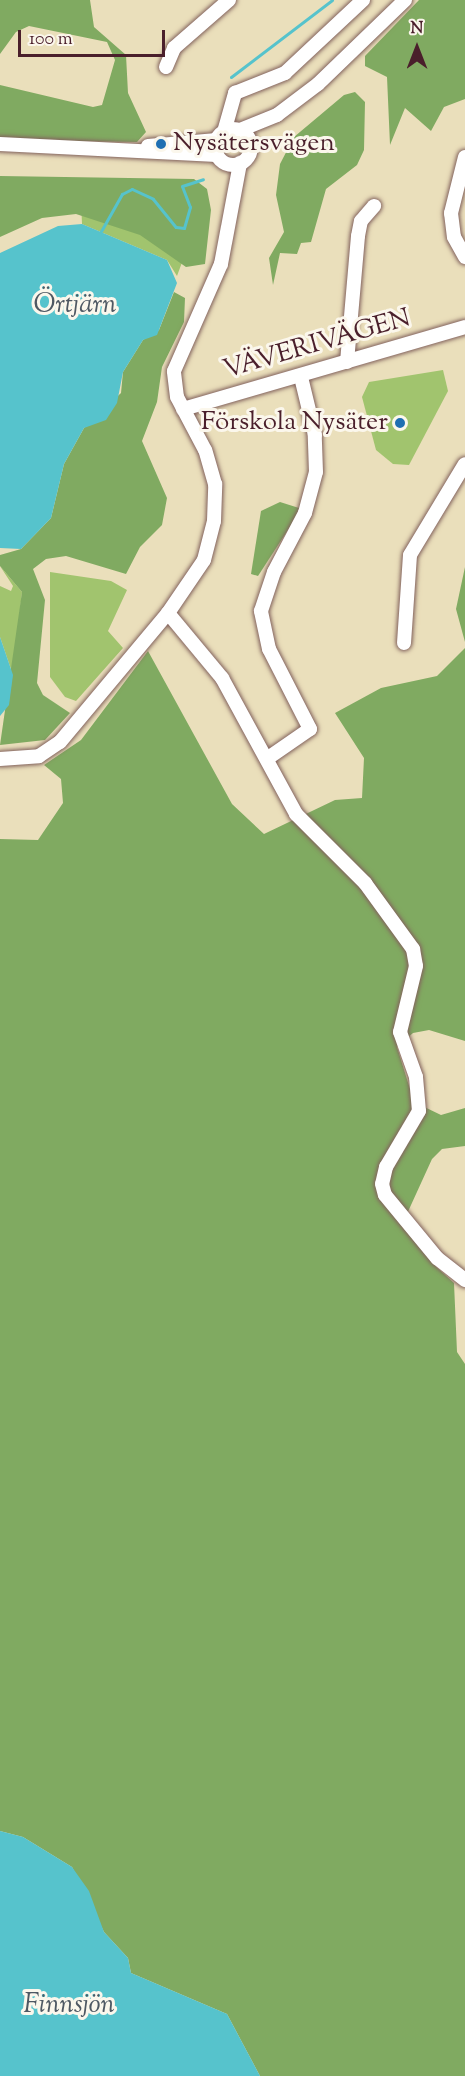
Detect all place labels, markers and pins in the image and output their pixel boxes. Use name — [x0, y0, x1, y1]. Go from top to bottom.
place label: Nysätersvägen — [173, 128, 335, 160]
marker: Nysätersvägen — [154, 137, 168, 151]
place label: Förskola Nysäter — [201, 407, 388, 439]
marker: Förskola Nysäter — [393, 416, 407, 430]

